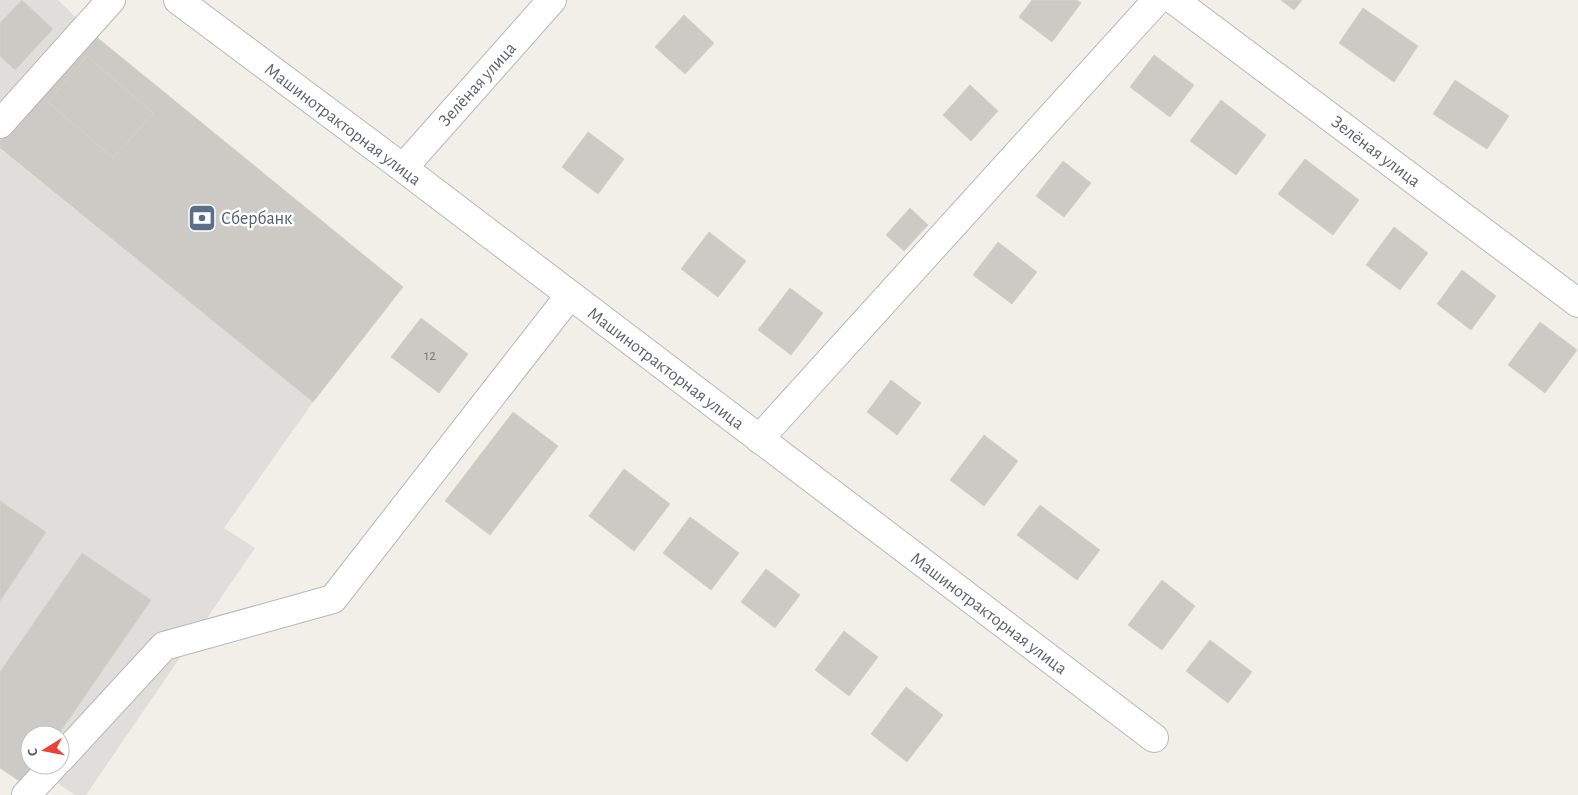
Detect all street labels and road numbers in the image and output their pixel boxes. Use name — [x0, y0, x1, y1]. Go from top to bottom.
street label: Зелёная улица — [436, 39, 520, 130]
street label: Машинотракторная улица — [261, 60, 424, 189]
street label: Зелёная улица — [1328, 113, 1423, 191]
street label: Машинотракторная улица — [584, 304, 747, 433]
street label: Машинотракторная улица — [907, 549, 1070, 678]

